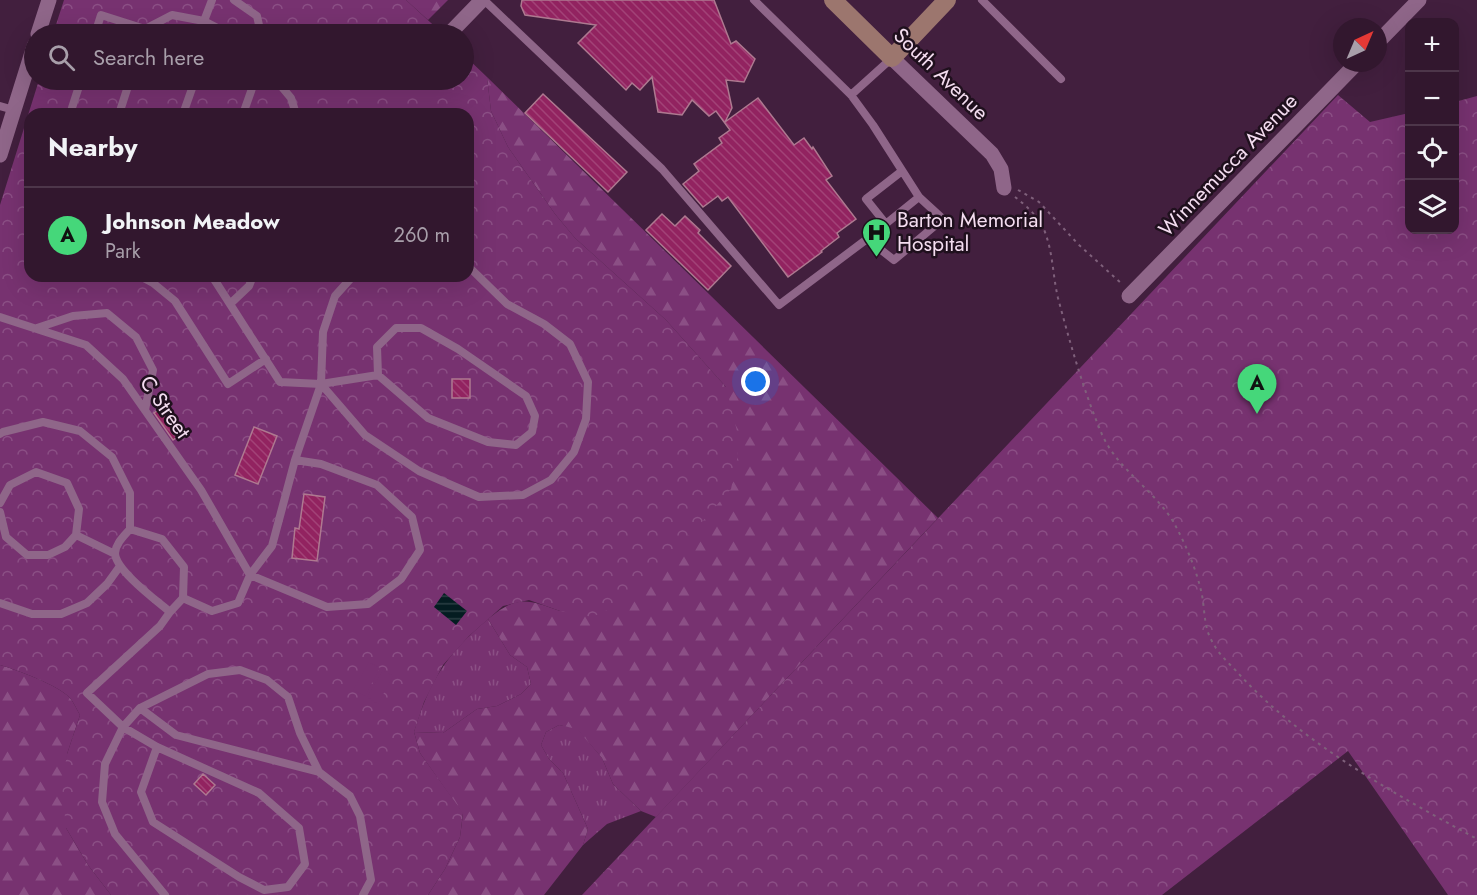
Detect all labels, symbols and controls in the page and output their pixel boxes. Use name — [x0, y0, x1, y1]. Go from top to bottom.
north arrow — [1333, 18, 1387, 72]
map controls — [1405, 18, 1459, 234]
button: + — [1405, 18, 1459, 72]
street label: South Avenue — [887, 21, 995, 127]
search box — [24, 24, 474, 90]
icon: search — [45, 41, 78, 74]
text: Search here — [93, 41, 204, 73]
button: − — [1405, 72, 1459, 126]
street label: Winnemucca Avenue — [1152, 87, 1304, 243]
button: locate — [1405, 126, 1459, 180]
text: Nearby — [48, 128, 137, 166]
button: layers — [1405, 180, 1459, 234]
text: Johnson Meadow — [105, 205, 280, 237]
place label: Barton Memorial Hospital — [897, 205, 1043, 259]
hospital icon: Barton Memorial Hospital — [860, 216, 892, 258]
text: A — [60, 221, 75, 250]
text: 260 m — [394, 221, 450, 250]
text: Park — [105, 237, 141, 266]
pin: A — [1238, 364, 1276, 414]
your location — [741, 367, 770, 396]
street label: C Street — [132, 369, 198, 445]

